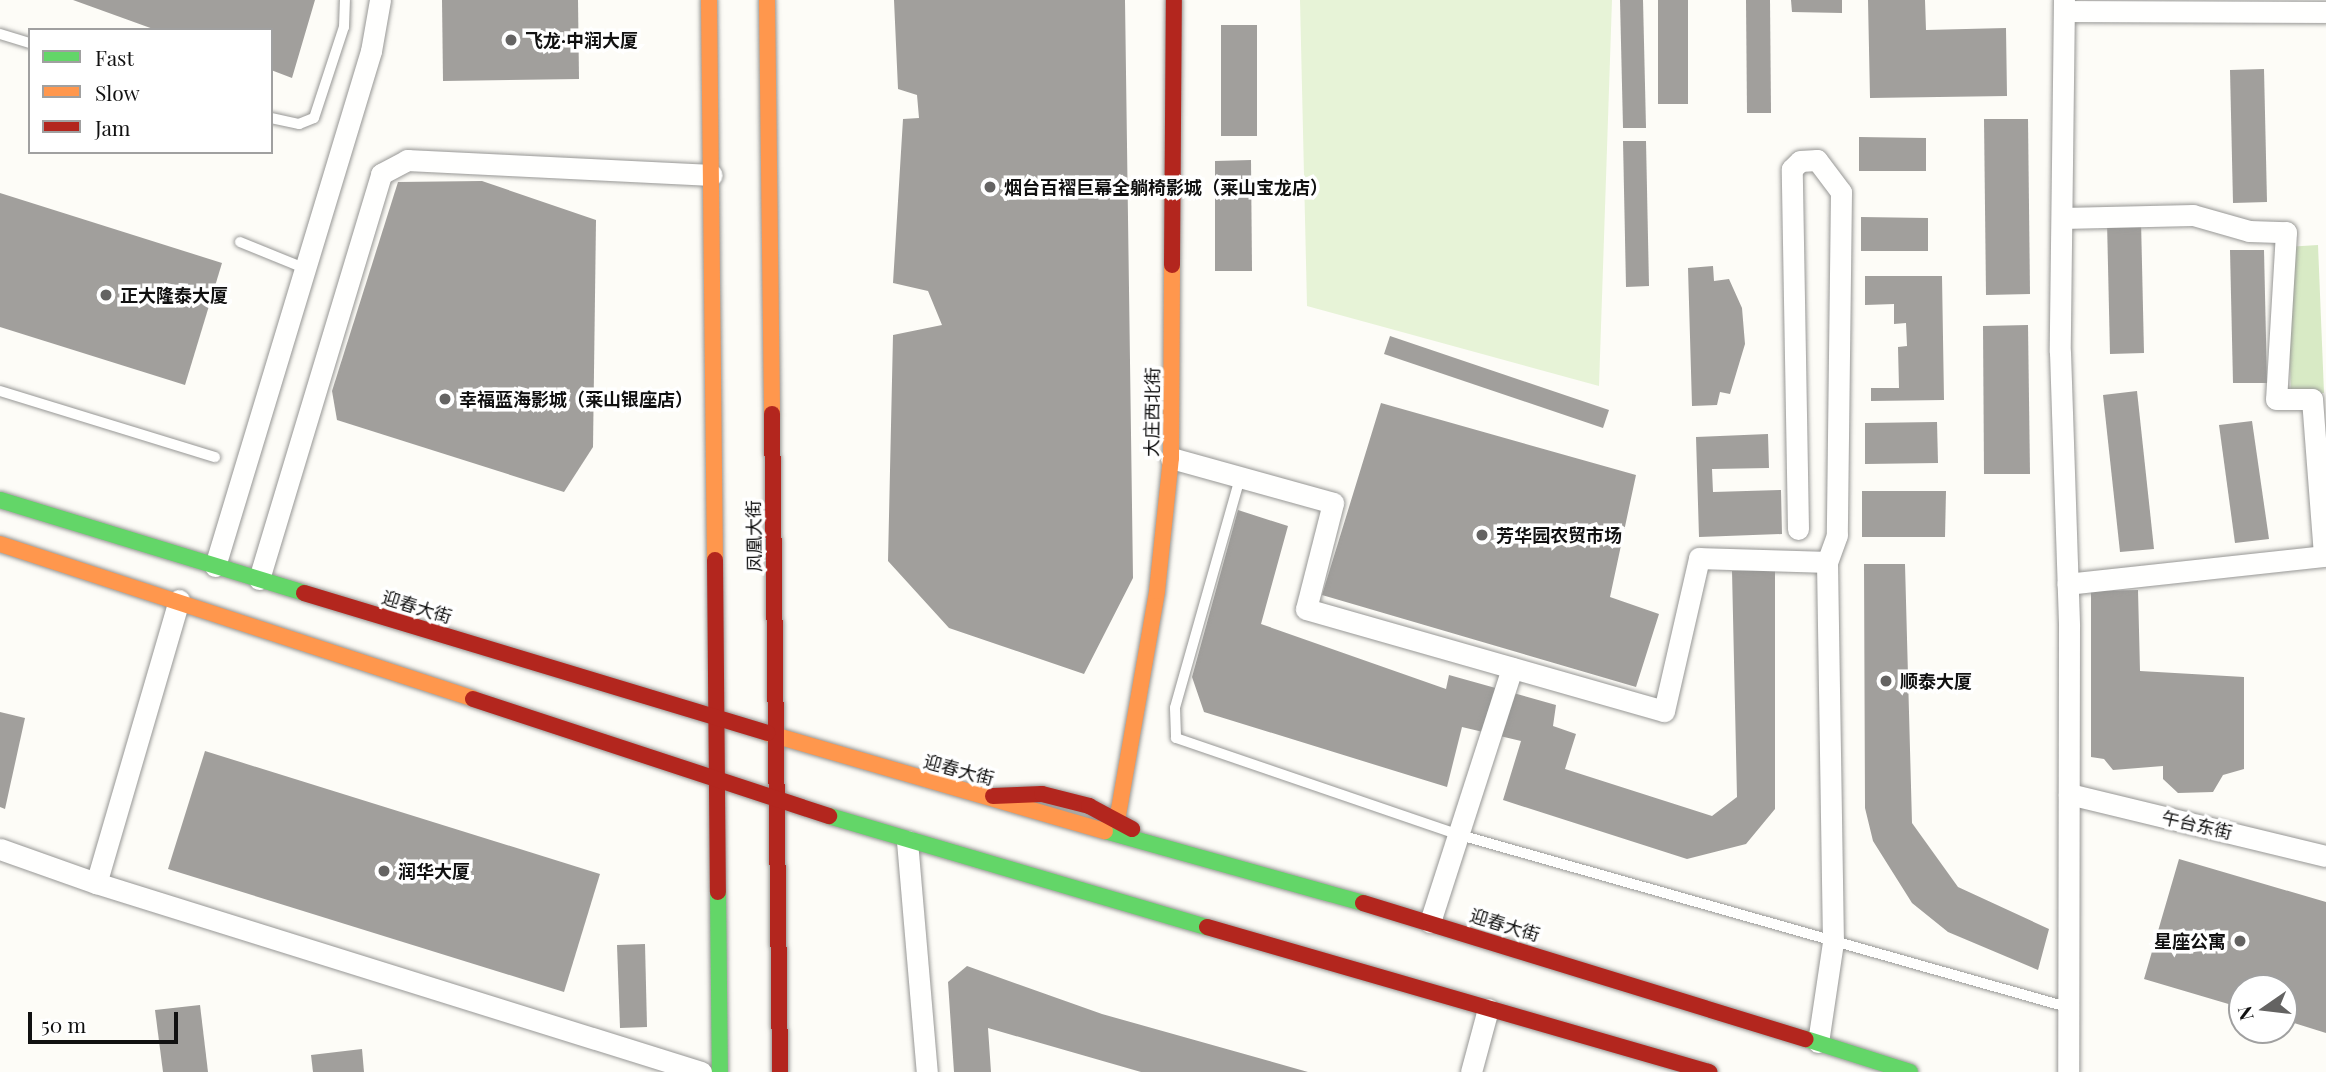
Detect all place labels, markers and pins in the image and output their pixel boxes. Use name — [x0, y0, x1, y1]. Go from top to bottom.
place label: 飞龙·中润大厦 — [525, 29, 638, 51]
marker: 飞龙·中润大厦 — [503, 32, 519, 48]
place label: 烟台百褶巨幕全躺椅影城（莱山宝龙店） — [1004, 176, 1328, 198]
marker: 烟台百褶巨幕全躺椅影城（莱山宝龙店） — [982, 179, 998, 195]
place label: 正大隆泰大厦 — [120, 284, 228, 306]
marker: 正大隆泰大厦 — [98, 287, 114, 303]
place label: 幸福蓝海影城（莱山银座店） — [459, 388, 693, 410]
marker: 幸福蓝海影城（莱山银座店） — [437, 391, 453, 407]
place label: 芳华园农贸市场 — [1496, 524, 1622, 546]
marker: 芳华园农贸市场 — [1474, 527, 1490, 543]
place label: 顺泰大厦 — [1900, 670, 1972, 692]
marker: 顺泰大厦 — [1878, 673, 1894, 689]
place label: 润华大厦 — [398, 860, 470, 882]
marker: 润华大厦 — [376, 863, 392, 879]
place label: 星座公寓 — [2154, 930, 2226, 952]
marker: 星座公寓 — [2232, 933, 2248, 949]

